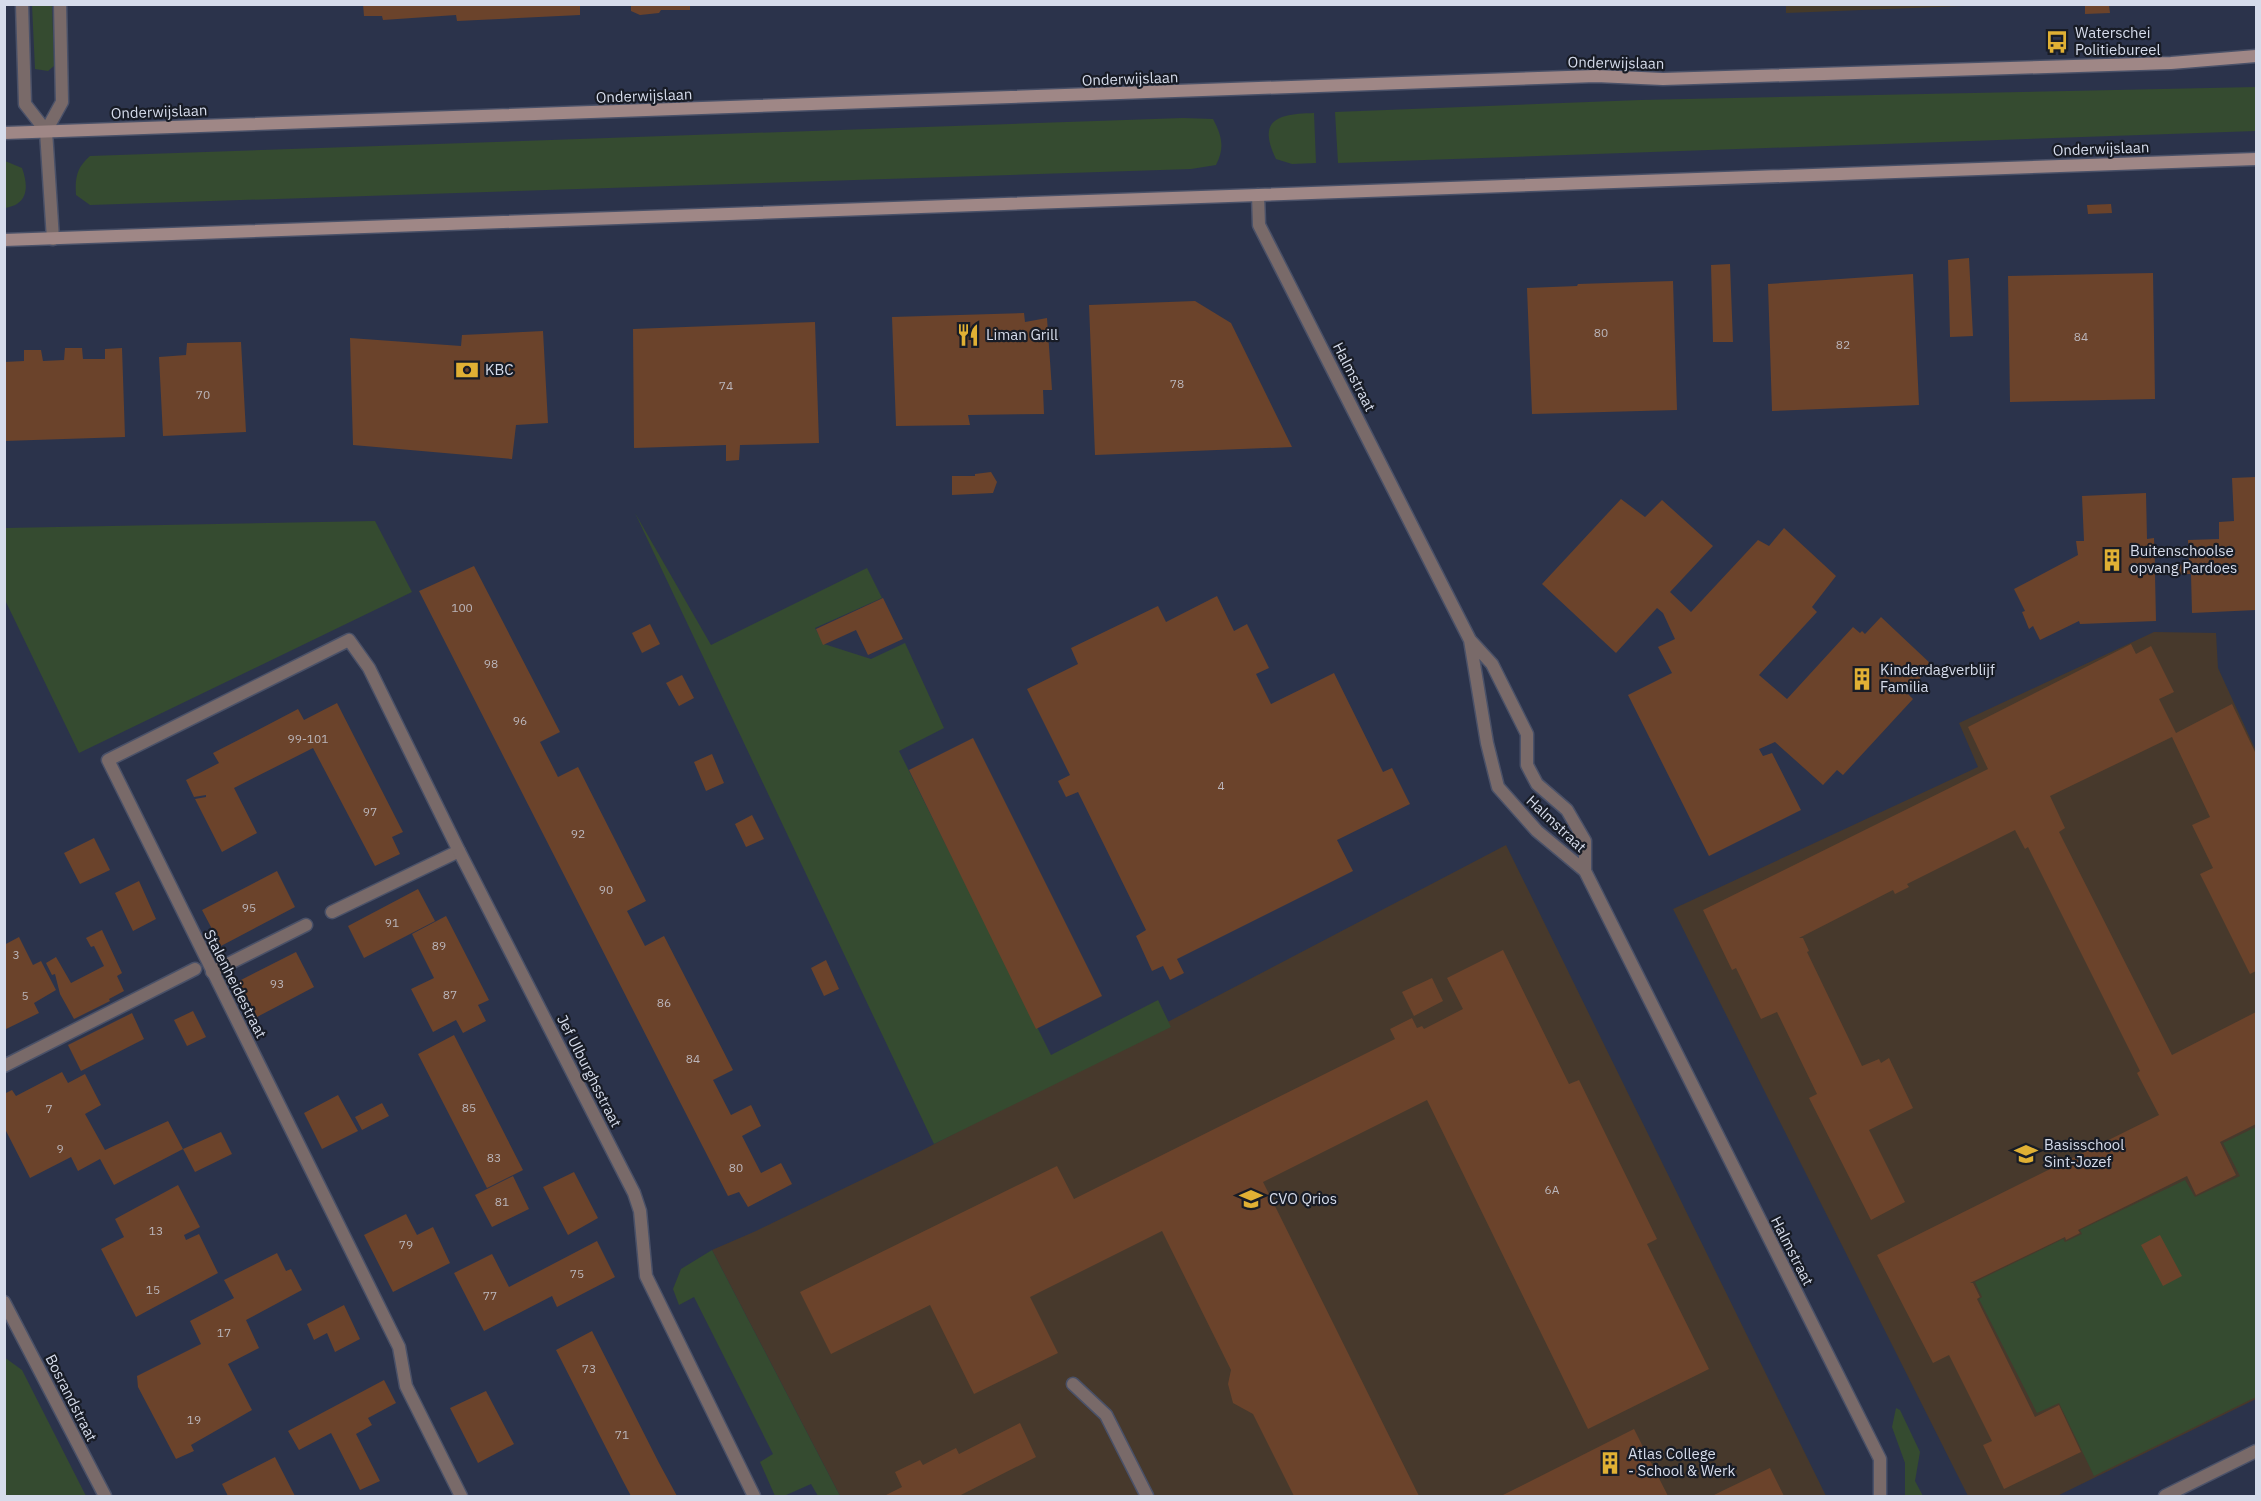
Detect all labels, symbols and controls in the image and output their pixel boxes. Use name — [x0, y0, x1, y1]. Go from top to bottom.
place label: Waterschei Politiebureel — [2075, 23, 2160, 59]
bus stop icon: Waterschei Politiebureel — [2044, 29, 2070, 55]
street label: Onderwijslaan — [1568, 52, 1664, 73]
street label: Onderwijslaan — [1081, 67, 1179, 90]
street label: Onderwijslaan — [595, 84, 693, 107]
street label: Onderwijslaan — [110, 100, 208, 123]
street label: Onderwijslaan — [2052, 137, 2150, 160]
restaurant icon: Liman Grill — [955, 322, 981, 348]
place label: Liman Grill — [986, 325, 1058, 344]
house number: 80 — [1594, 325, 1608, 340]
house number: 84 — [2074, 329, 2088, 344]
house number: 82 — [1836, 337, 1850, 352]
street label: Halmstraat — [1329, 339, 1380, 414]
bank icon: KBC — [454, 357, 480, 383]
place label: KBC — [485, 360, 514, 379]
house number: 78 — [1170, 376, 1184, 391]
house number: 74 — [719, 378, 733, 393]
house number: 70 — [196, 387, 210, 402]
place label: Buitenschoolse opvang Pardoes — [2130, 541, 2237, 577]
building icon: Buitenschoolse opvang Pardoes — [2099, 547, 2125, 573]
house number: 100 — [451, 600, 473, 615]
house number: 98 — [484, 656, 498, 671]
place label: Kinderdagverblijf Familia — [1880, 660, 1995, 696]
building icon: Kinderdagverblijf Familia — [1849, 666, 1875, 692]
house number: 96 — [513, 713, 527, 728]
house number: 99-101 — [288, 731, 328, 746]
house number: 4 — [1217, 778, 1225, 793]
street label: Halmstraat — [1522, 791, 1590, 856]
house number: 97 — [363, 804, 377, 819]
house number: 92 — [571, 826, 585, 841]
house number: 90 — [599, 882, 613, 897]
house number: 95 — [242, 900, 256, 915]
house number: 91 — [385, 915, 399, 930]
street label: Stalenheidestraat — [200, 926, 271, 1041]
house number: 89 — [432, 938, 446, 953]
house number: 3 — [12, 947, 20, 962]
house number: 93 — [270, 976, 284, 991]
house number: 87 — [443, 987, 457, 1002]
house number: 5 — [21, 988, 29, 1003]
house number: 86 — [657, 995, 671, 1010]
street label: Jef Ulburghsstraat — [553, 1011, 626, 1130]
house number: 84 — [686, 1051, 700, 1066]
house number: 85 — [462, 1100, 476, 1115]
house number: 7 — [45, 1101, 53, 1116]
place label: Basisschool Sint-Jozef — [2044, 1135, 2124, 1171]
house number: 9 — [56, 1141, 64, 1156]
school or university icon: Basisschool Sint-Jozef — [2013, 1141, 2039, 1167]
house number: 83 — [487, 1150, 501, 1165]
house number: 80 — [729, 1160, 743, 1175]
house number: 6A — [1545, 1182, 1560, 1197]
school or university icon: CVO Qrios — [1238, 1186, 1264, 1212]
place label: CVO Qrios — [1269, 1189, 1337, 1208]
house number: 81 — [495, 1194, 509, 1209]
street label: Halmstraat — [1767, 1213, 1818, 1288]
house number: 13 — [149, 1223, 163, 1238]
house number: 79 — [399, 1237, 413, 1252]
house number: 75 — [570, 1266, 584, 1281]
house number: 15 — [146, 1282, 160, 1297]
house number: 77 — [483, 1288, 497, 1303]
house number: 17 — [217, 1325, 231, 1340]
street label: Bosrandstraat — [41, 1351, 102, 1445]
house number: 73 — [582, 1361, 596, 1376]
house number: 19 — [187, 1412, 201, 1427]
house number: 71 — [615, 1427, 629, 1442]
place label: Atlas College - School & Werk — [1628, 1444, 1736, 1480]
building icon: Atlas College - School & Werk — [1597, 1450, 1623, 1476]

